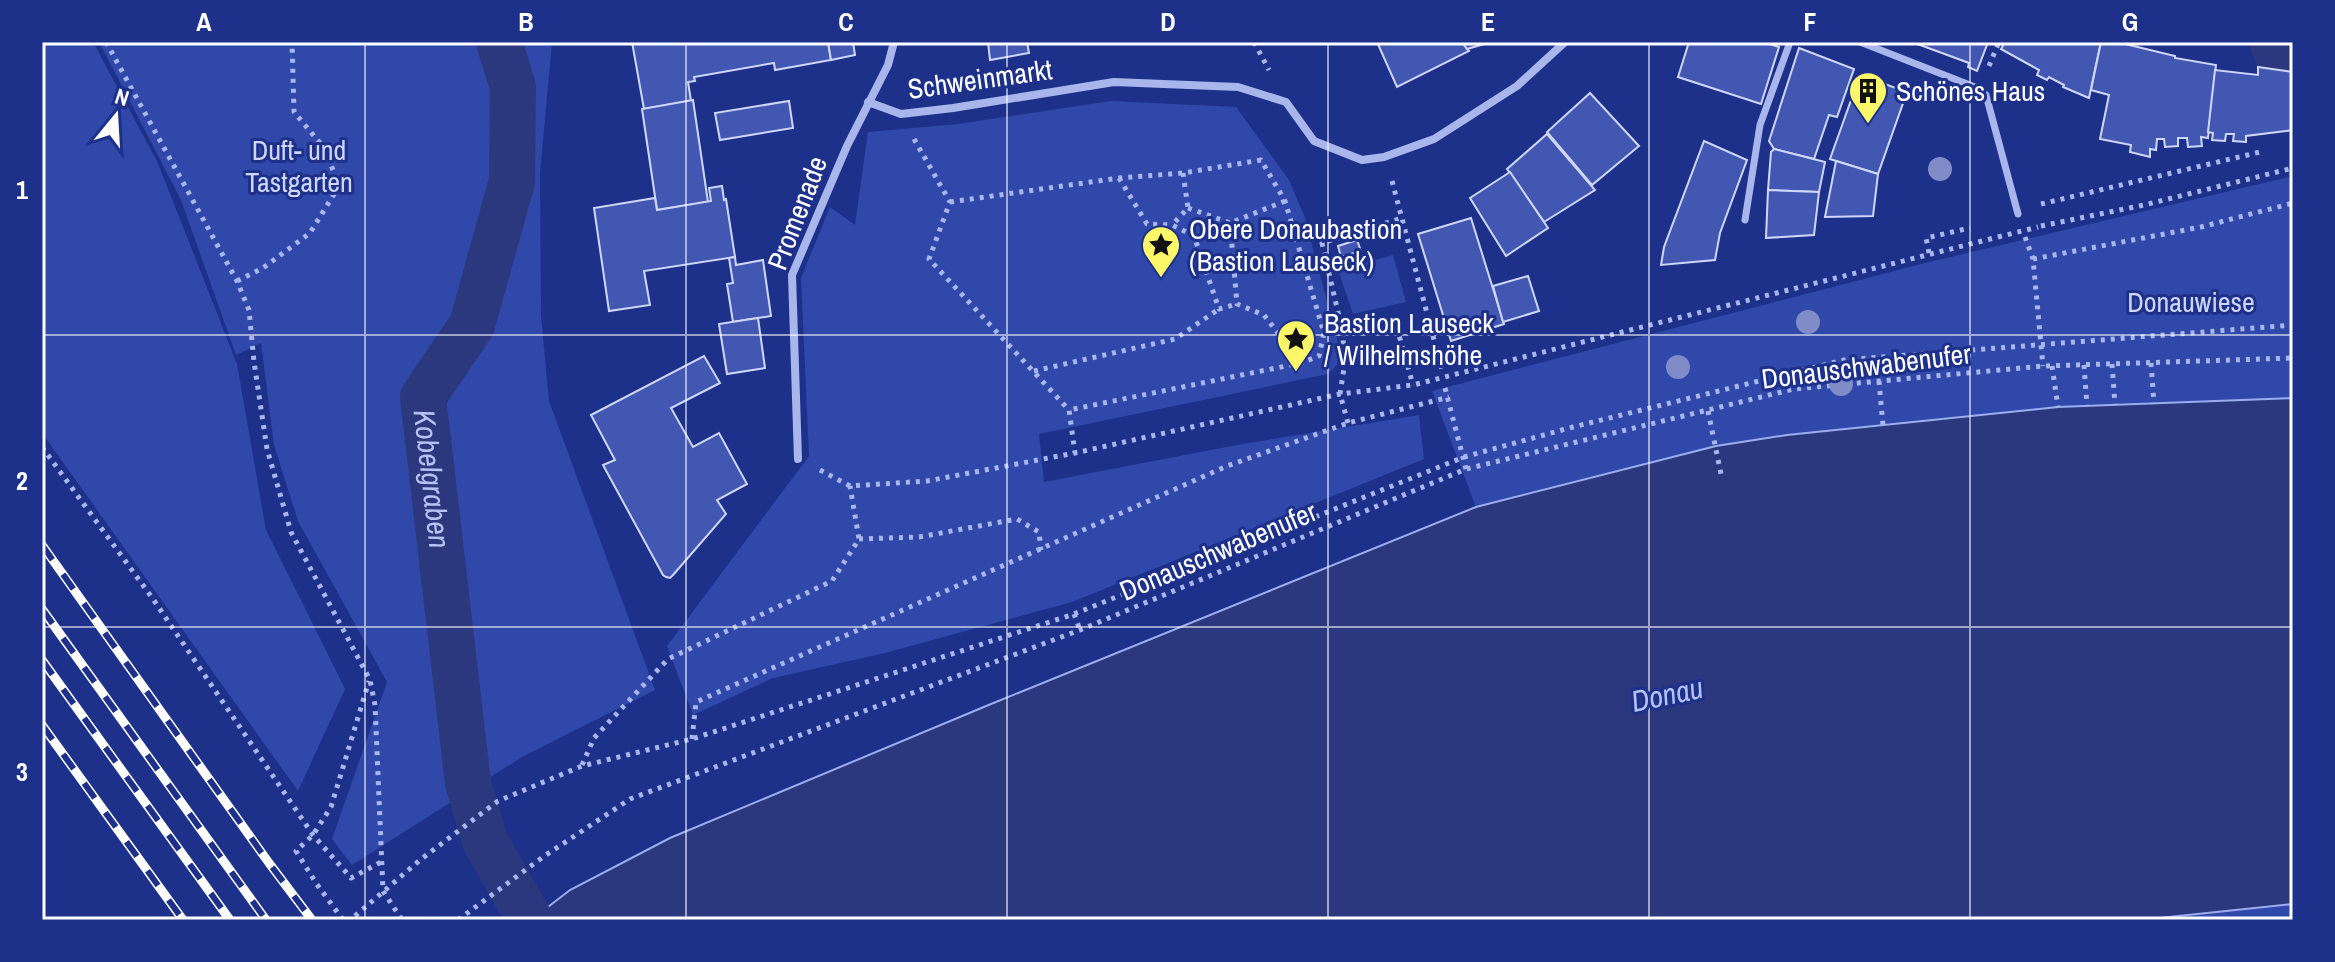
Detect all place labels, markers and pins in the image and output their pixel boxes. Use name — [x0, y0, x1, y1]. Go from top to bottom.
building icon: Schönes Haus — [1847, 70, 1889, 125]
place label: Schönes Haus — [1896, 72, 2045, 110]
place label: Obere Donaubastion (Bastion Lauseck) — [1189, 210, 1402, 280]
place icon: Obere Donaubastion (Bastion Lauseck) — [1140, 224, 1182, 279]
place label: Bastion Lauseck / Wilhelmshöhe — [1324, 304, 1494, 374]
place icon: Bastion Lauseck / Wilhelmshöhe — [1275, 318, 1317, 373]

